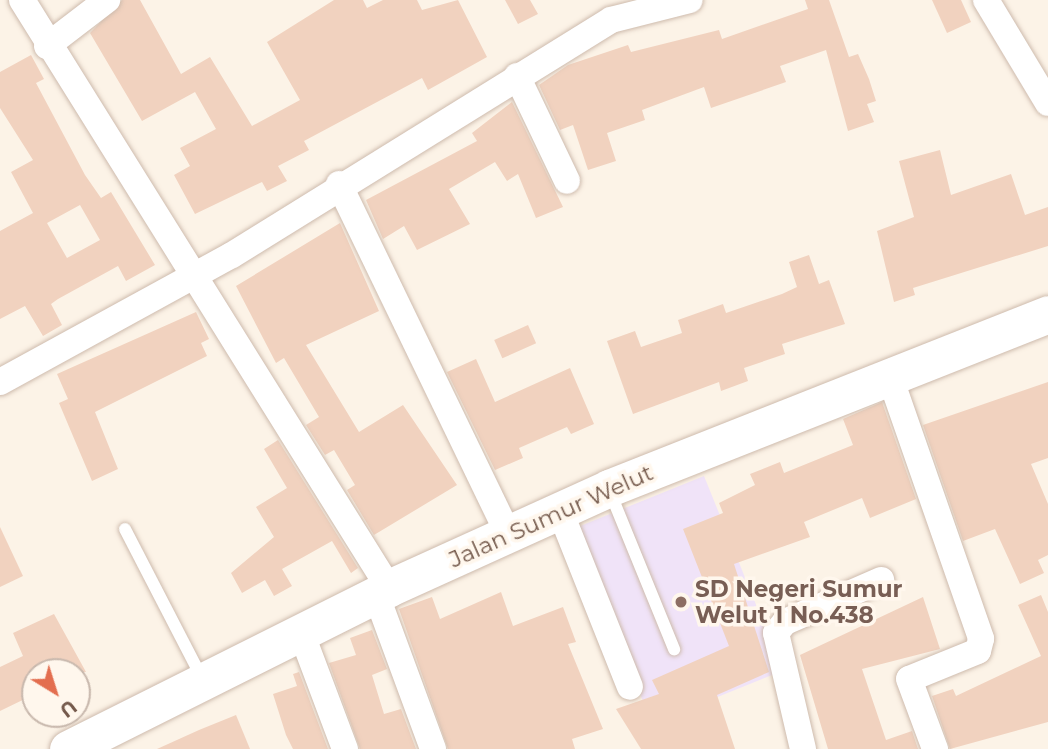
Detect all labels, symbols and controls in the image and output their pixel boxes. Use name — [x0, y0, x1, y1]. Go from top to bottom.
street label: Jalan Sumur Welut — [445, 459, 657, 573]
place label: SD Negeri Sumur Welut 1 No.438 — [695, 575, 902, 629]
marker: SD Negeri Sumur Welut 1 No.438 — [673, 594, 689, 610]
north arrow — [21, 658, 91, 728]
text: U — [55, 695, 81, 722]

